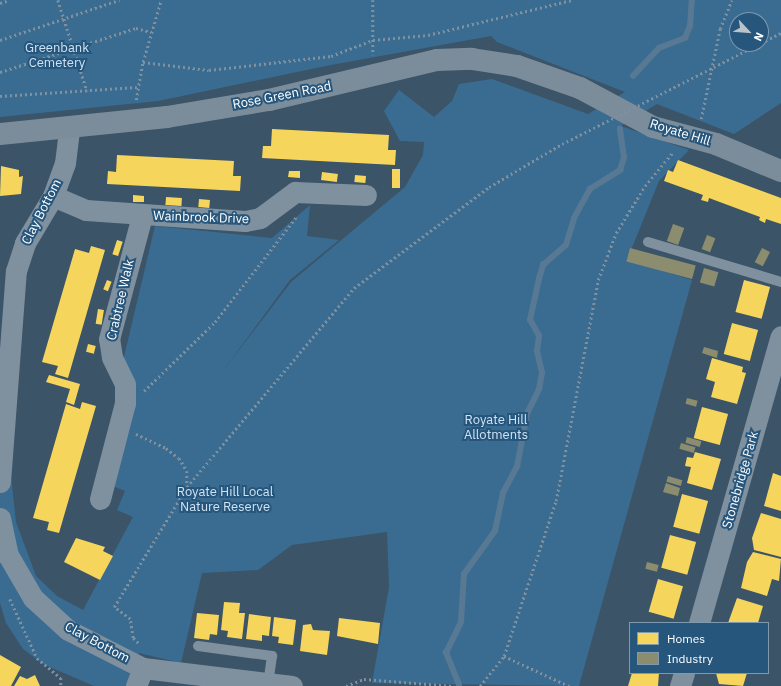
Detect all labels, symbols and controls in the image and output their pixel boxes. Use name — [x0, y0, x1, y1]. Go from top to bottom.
north arrow — [729, 12, 769, 52]
text: N — [751, 30, 767, 43]
park label: Greenbank Cemetery — [25, 41, 89, 72]
street label: Rose Green Road — [231, 79, 333, 113]
street label: Royate Hill — [648, 116, 712, 150]
street label: Clay Bottom — [19, 177, 65, 247]
street label: Wainbrook Drive — [153, 209, 249, 227]
street label: Crabtree Walk — [104, 258, 138, 342]
park label: Royate Hill Allotments — [464, 413, 528, 444]
street label: Stonebridge Park — [720, 430, 762, 530]
park label: Royate Hill Local Nature Reserve — [177, 485, 273, 516]
street label: Clay Bottom — [62, 619, 132, 667]
legend — [629, 622, 769, 674]
text: Homes — [667, 631, 705, 646]
text: Industry — [667, 651, 713, 666]

